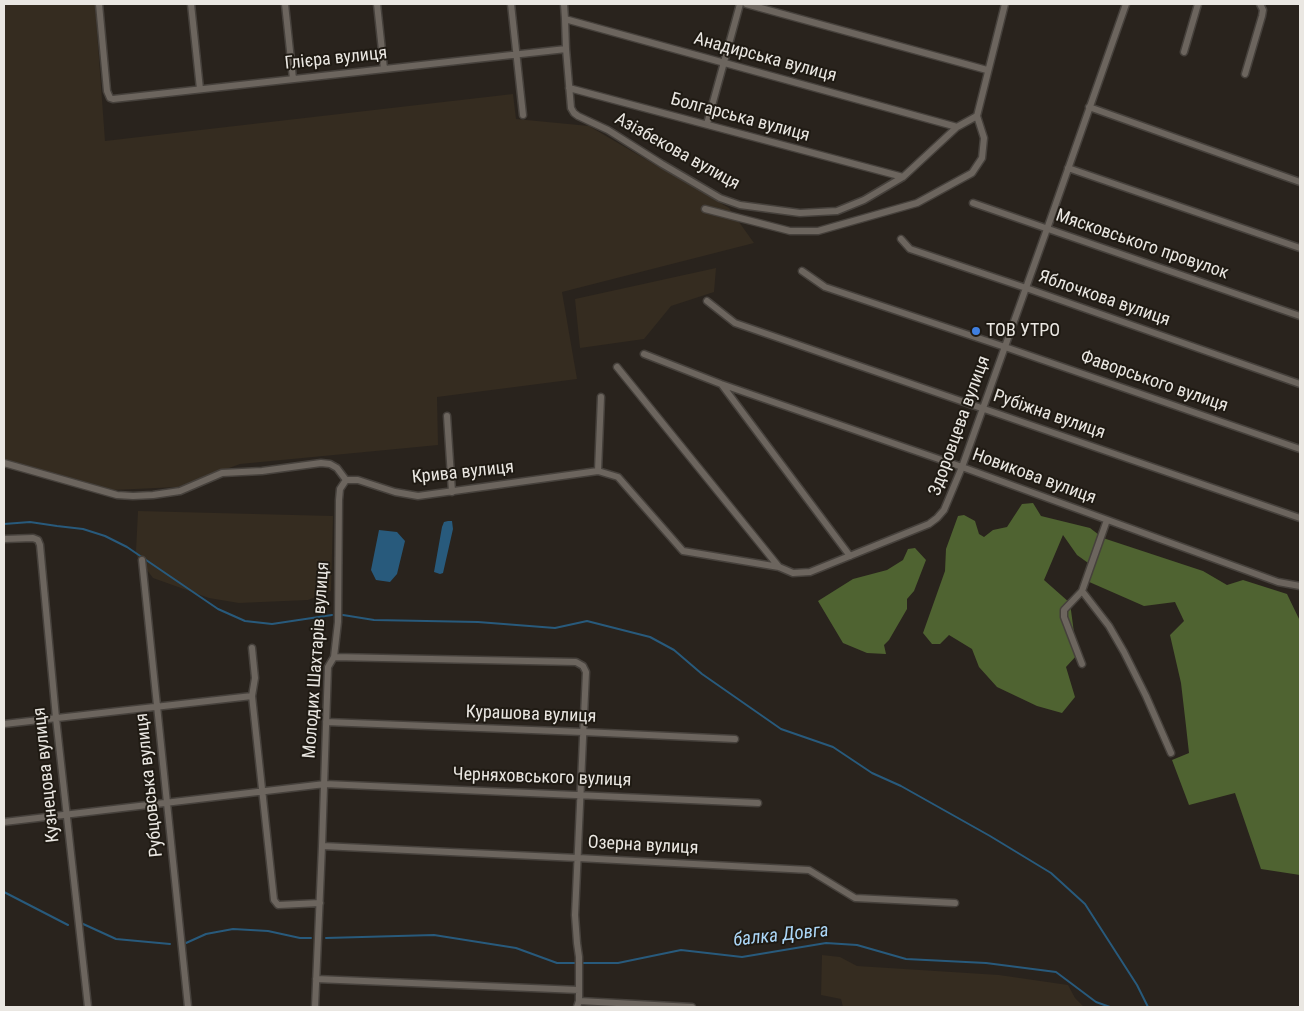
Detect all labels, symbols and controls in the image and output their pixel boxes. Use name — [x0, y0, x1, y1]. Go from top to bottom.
street label: Анадирська вулиця — [691, 29, 839, 87]
street label: Глієра вулиця — [284, 43, 388, 75]
street label: Болгарська вулиця — [668, 89, 812, 147]
street label: Азізбекова вулиця — [611, 109, 743, 195]
street label: Мясковського провулок — [1053, 205, 1231, 285]
street label: Яблочкова вулиця — [1035, 266, 1173, 332]
place label: ТОВ УТРО — [986, 320, 1060, 342]
marker: ТОВ УТРО — [970, 325, 982, 337]
street label: Фаворського вулиця — [1077, 347, 1231, 417]
street label: Здоровцева вулиця — [925, 353, 995, 499]
street label: Рубіжна вулиця — [990, 386, 1108, 444]
street label: Новикова вулиця — [969, 445, 1099, 509]
street label: Крива вулиця — [411, 457, 515, 489]
street label: Молодих Шахтарів вулиця — [299, 561, 335, 759]
street label: Курашова вулиця — [465, 702, 597, 728]
street label: Кузнецова вулиця — [29, 706, 65, 844]
street label: Рубцовська вулиця — [132, 712, 168, 858]
street label: Черняховського вулиця — [452, 764, 632, 792]
street label: Озерна вулиця — [587, 832, 699, 860]
water label: балка Довга — [732, 920, 830, 952]

